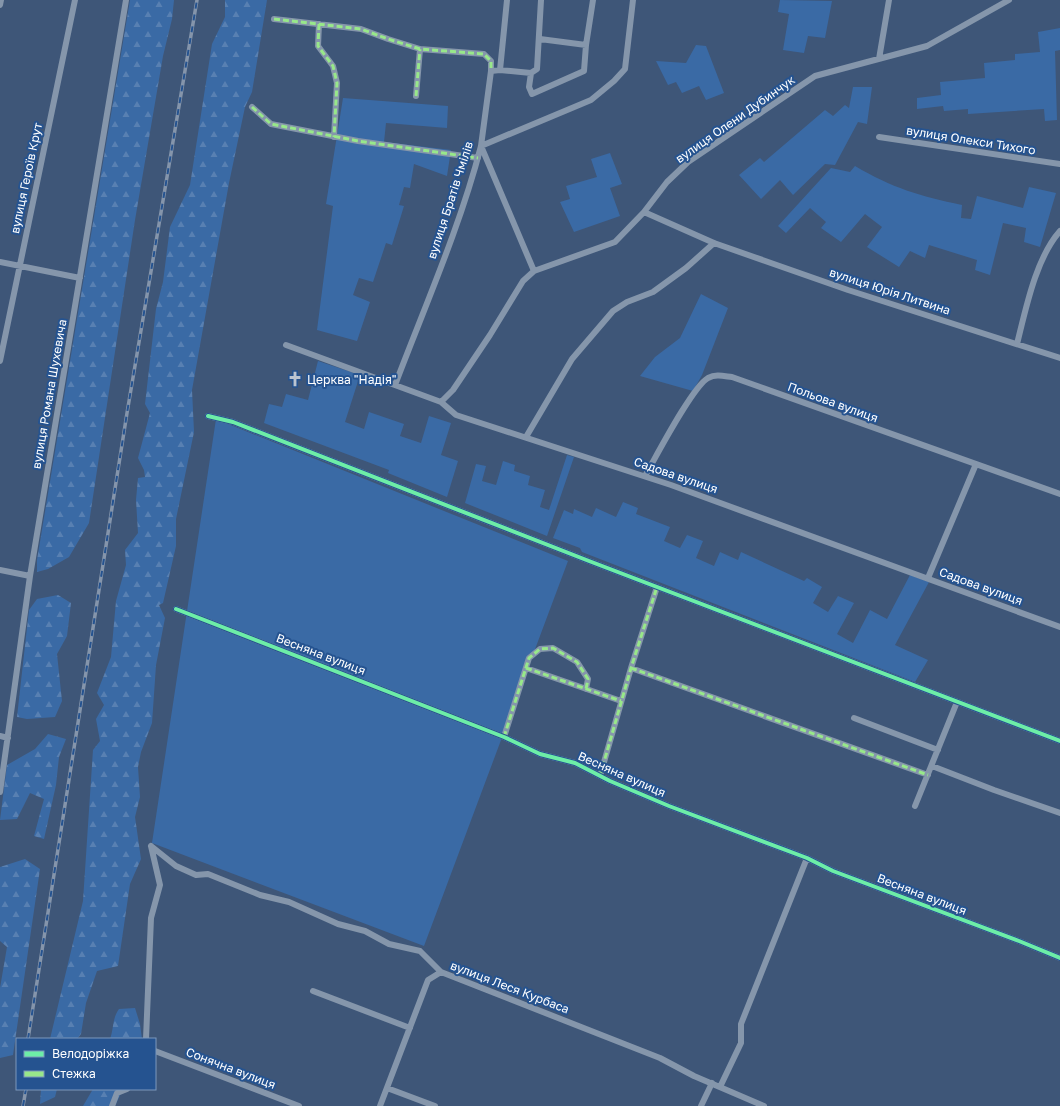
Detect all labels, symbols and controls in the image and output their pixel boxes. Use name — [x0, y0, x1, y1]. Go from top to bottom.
street label: вулиця Олени Дубинчук — [672, 72, 798, 166]
street label: вулиця Героїв Крут — [7, 121, 45, 235]
street label: вулиця Олекси Тихого — [905, 122, 1037, 158]
street label: вулиця Братів Чмілів — [424, 139, 476, 261]
street label: вулиця Юрія Литвина — [827, 264, 953, 318]
street label: вулиця Романа Шухевича — [28, 318, 70, 470]
church icon: Церква "Надія" — [286, 370, 304, 388]
place label: Церква "Надія" — [307, 372, 396, 387]
street label: Польова вулиця — [786, 379, 880, 425]
street label: Садова вулиця — [632, 454, 720, 496]
street label: Садова вулиця — [937, 564, 1025, 608]
street label: Весняна вулиця — [274, 630, 368, 678]
street label: Весняна вулиця — [576, 748, 668, 800]
street label: Весняна вулиця — [875, 870, 969, 918]
street label: вулиця Леся Курбаса — [449, 957, 571, 1017]
legend — [16, 1038, 156, 1090]
street label: Сонячна вулиця — [184, 1044, 278, 1092]
text: Велодоріжка — [52, 1046, 129, 1061]
text: Стежка — [52, 1066, 96, 1081]

